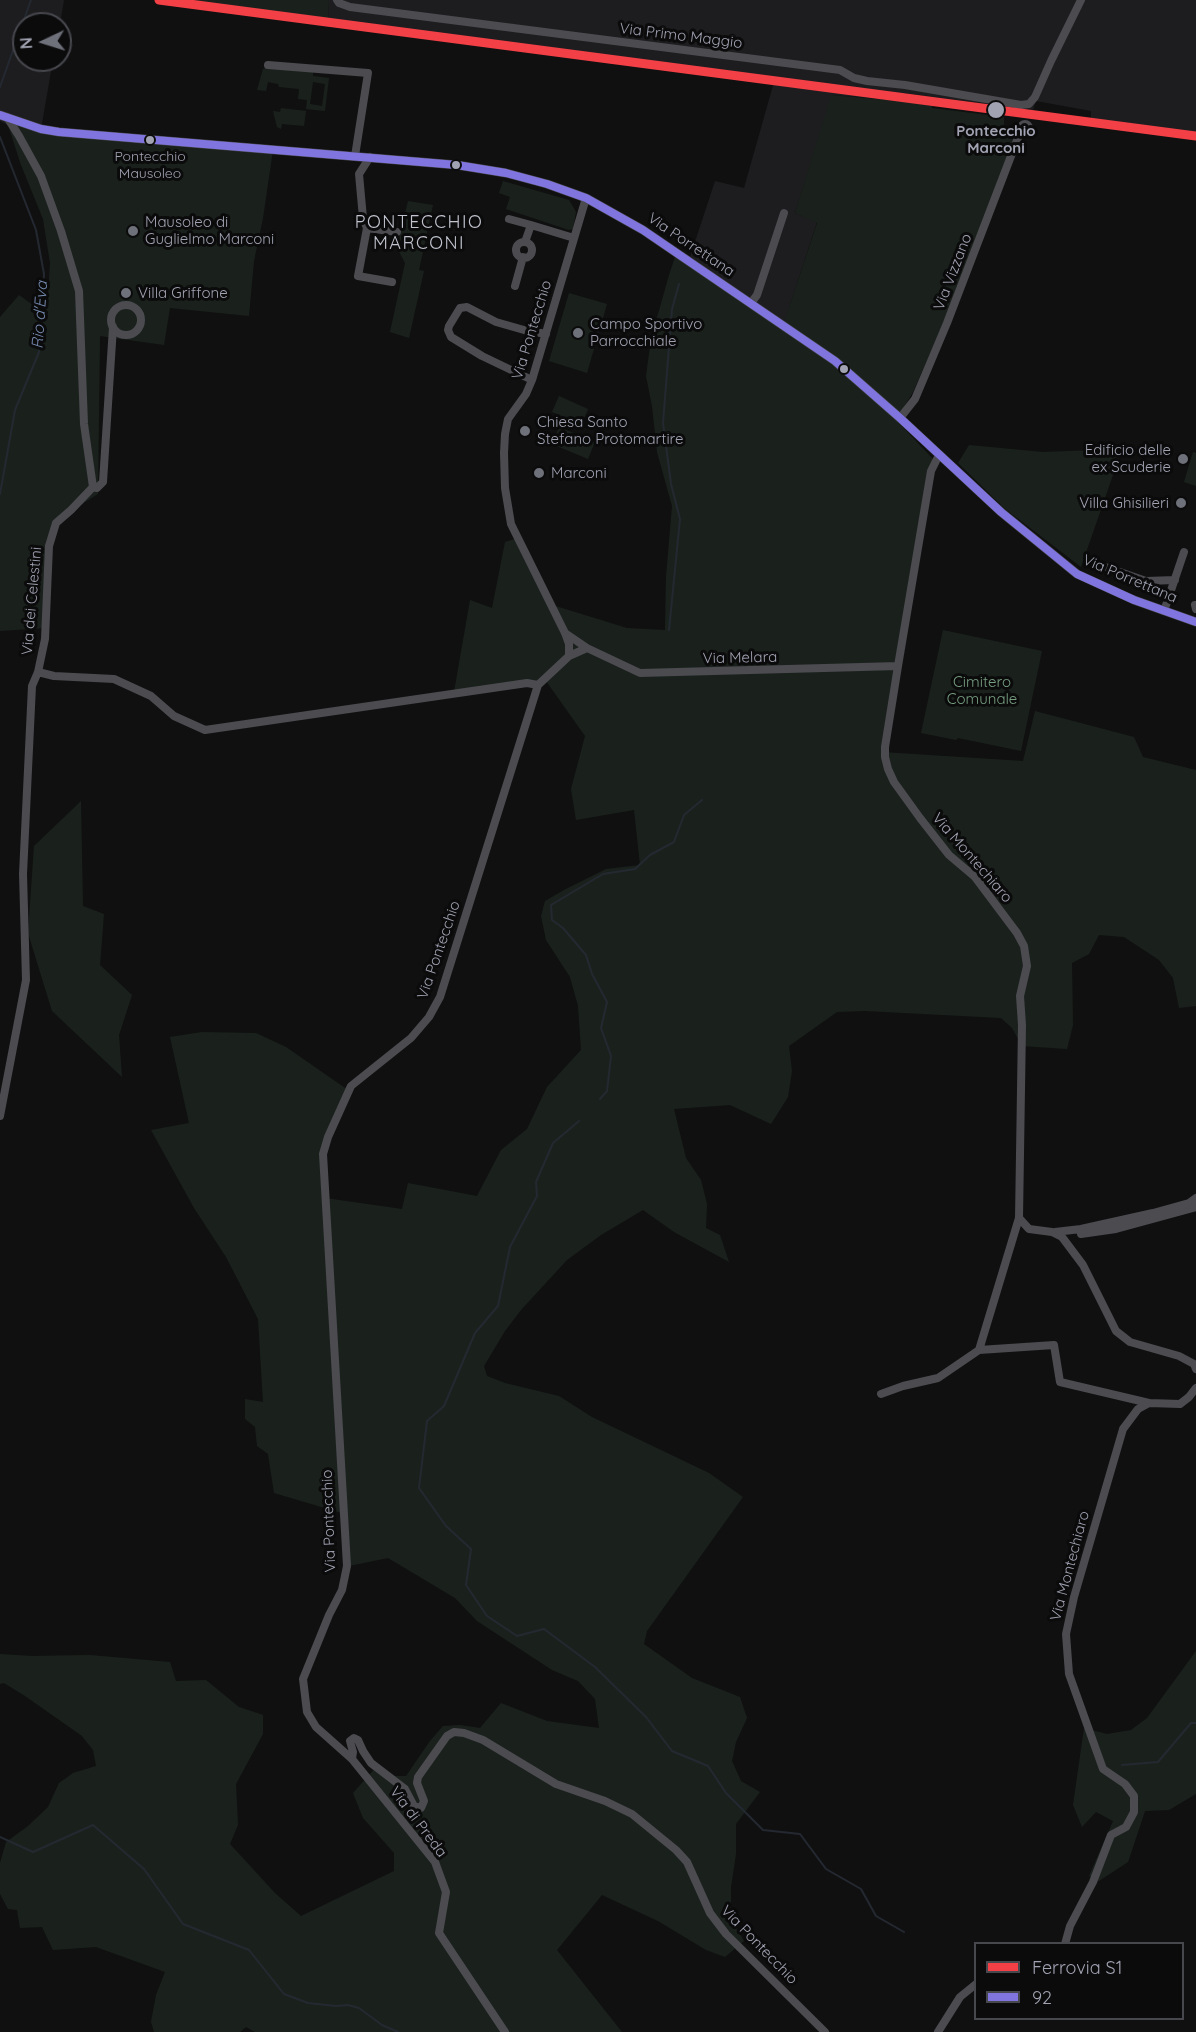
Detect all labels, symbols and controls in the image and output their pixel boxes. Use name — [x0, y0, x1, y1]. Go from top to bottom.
north arrow — [12, 12, 72, 72]
street label: Via Primo Maggio — [619, 20, 743, 52]
text: N — [16, 37, 36, 50]
marker: Pontecchio Marconi — [986, 100, 1006, 120]
place label: Pontecchio Marconi — [956, 122, 1036, 157]
marker: Pontecchio Mausoleo — [144, 134, 156, 146]
place label: Pontecchio Mausoleo — [114, 149, 186, 182]
unlabelled marker — [450, 159, 462, 171]
street label: Via Porrettana — [644, 209, 738, 281]
district label: PONTECCHIO MARCONI — [355, 212, 483, 254]
place label: Mausoleo di Guglielmo Marconi — [145, 213, 274, 248]
marker: Mausoleo di Guglielmo Marconi — [126, 224, 140, 238]
street label: Via Vizzano — [930, 231, 976, 313]
street label: Via Pontecchio — [508, 278, 556, 382]
water label: Rio d'Eva — [28, 280, 52, 350]
place label: Villa Griffone — [138, 284, 228, 302]
marker: Villa Griffone — [119, 286, 133, 300]
place label: Campo Sportivo Parrocchiale — [590, 315, 702, 350]
marker: Campo Sportivo Parrocchiale — [571, 326, 585, 340]
unlabelled marker — [838, 363, 850, 375]
place label: Chiesa Santo Stefano Protomartire — [537, 413, 684, 448]
marker: Chiesa Santo Stefano Protomartire — [518, 424, 532, 438]
place label: Edificio delle ex Scuderie — [1085, 441, 1171, 476]
marker: Edificio delle ex Scuderie — [1176, 452, 1190, 466]
place label: Marconi — [551, 464, 607, 482]
marker: Marconi — [532, 466, 546, 480]
place label: Villa Ghisilieri — [1079, 494, 1169, 512]
marker: Villa Ghisilieri — [1174, 496, 1188, 510]
street label: Via dei Celestini — [18, 546, 46, 656]
street label: Via Porrettana — [1080, 551, 1180, 607]
street label: Via Melara — [703, 648, 777, 668]
park label: Cimitero Comunale — [947, 673, 1017, 708]
street label: Via Montechiaro — [928, 809, 1016, 907]
street label: Via Pontecchio — [414, 899, 464, 1001]
street label: Via Pontecchio — [318, 1469, 340, 1573]
street label: Via Montechiaro — [1047, 1509, 1093, 1623]
street label: Via di Preda — [386, 1783, 450, 1861]
street label: Via Pontecchio — [717, 1902, 801, 1988]
legend — [974, 1942, 1184, 2020]
text: Ferrovia S1 — [1032, 1956, 1122, 1979]
text: 92 — [1032, 1986, 1052, 2009]

